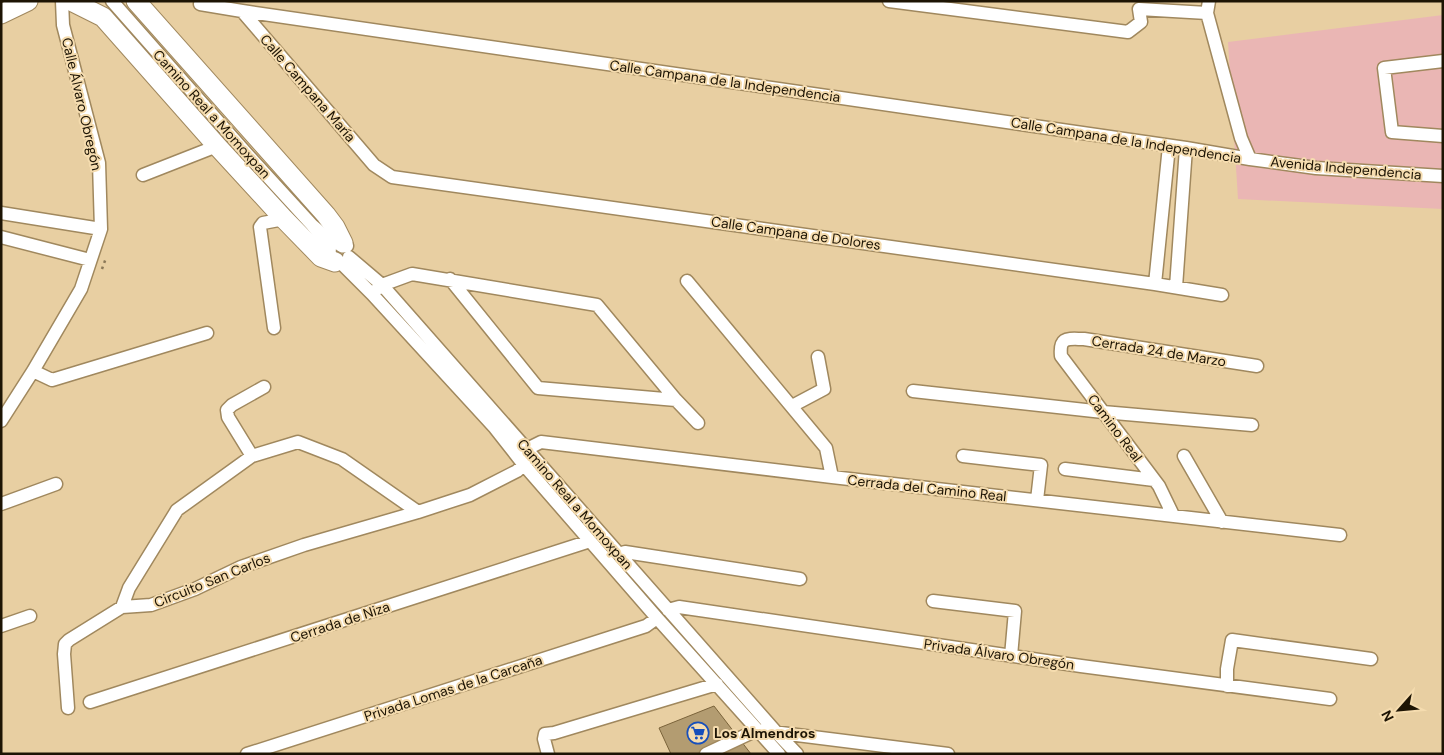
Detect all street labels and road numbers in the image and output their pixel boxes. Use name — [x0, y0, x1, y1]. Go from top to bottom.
street label: Calle Campana María — [256, 30, 360, 146]
street label: Calle Álvaro Obregón — [58, 36, 106, 172]
street label: Camino Real a Momoxpan — [149, 46, 275, 182]
street label: Calle Campana de la Independencia — [608, 56, 842, 106]
street label: Calle Campana de la Independencia — [1010, 113, 1242, 167]
street label: Avenida Independencia — [1270, 152, 1422, 184]
street label: Calle Campana de Dolores — [710, 212, 882, 254]
street label: Cerrada 24 de Marzo — [1090, 331, 1228, 371]
street label: Camino Real — [1084, 391, 1146, 465]
street label: Camino Real a Momoxpan — [513, 435, 637, 573]
street label: Cerrada del Camino Real — [847, 471, 1007, 505]
street label: Circuito San Carlos — [151, 548, 273, 612]
street label: Cerrada de Niza — [288, 597, 392, 647]
street label: Privada Álvaro Obregón — [923, 635, 1075, 673]
street label: Privada Lomas de la Carcaña — [362, 651, 544, 725]

